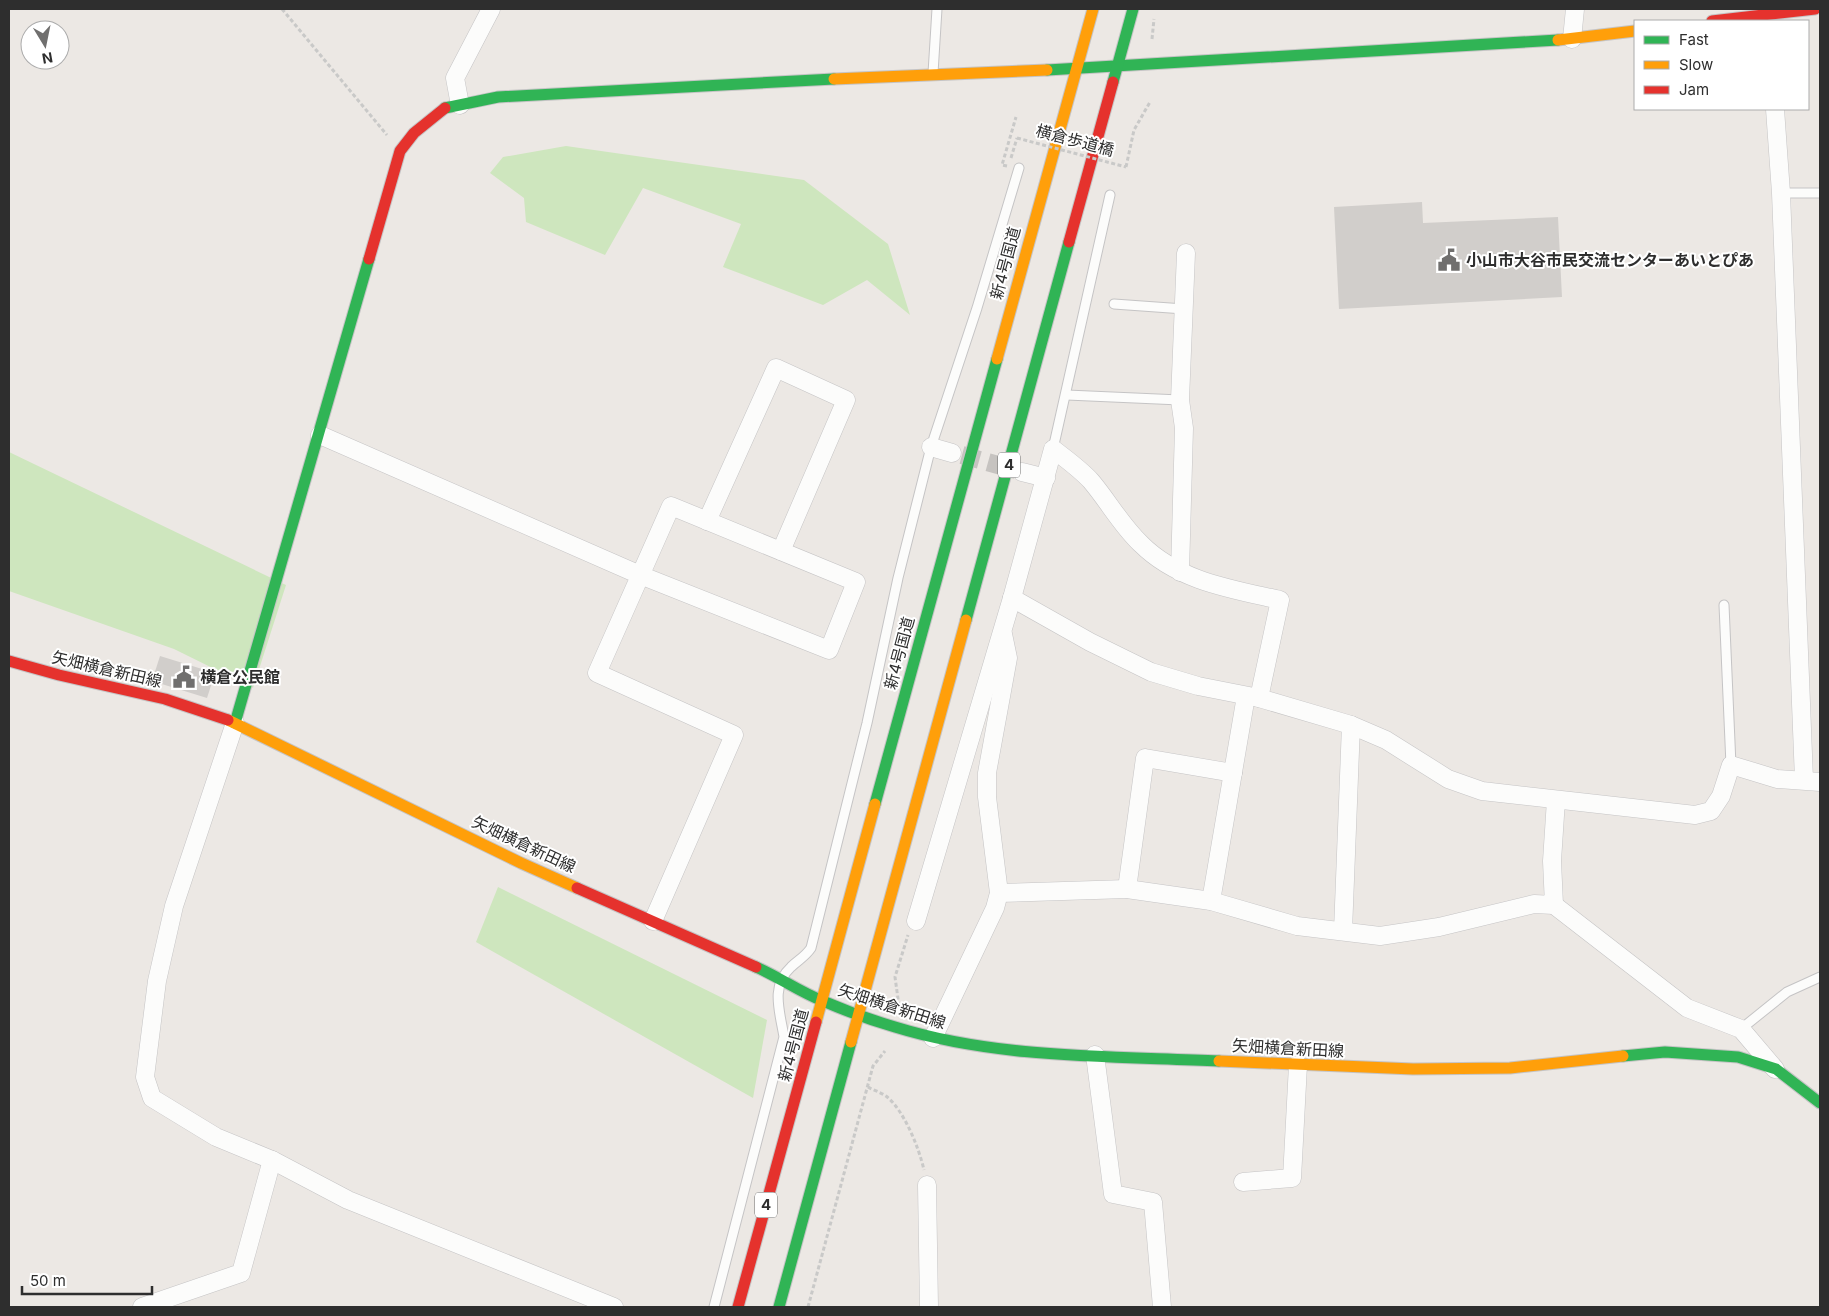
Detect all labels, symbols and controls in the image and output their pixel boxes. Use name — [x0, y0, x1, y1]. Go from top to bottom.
north arrow — [20, 20, 70, 70]
legend — [1634, 20, 1809, 110]
text: Fast — [1679, 30, 1709, 49]
text: N — [41, 49, 54, 68]
text: Slow — [1679, 55, 1713, 74]
text: Jam — [1679, 80, 1709, 99]
street label: 横倉歩道橋 — [1034, 120, 1116, 160]
street label: 新4号国道 — [986, 225, 1024, 301]
public building icon: 小山市大谷市民交流センターあいとぴあ — [1436, 247, 1462, 273]
place label: 小山市大谷市民交流センターあいとぴあ — [1466, 250, 1754, 270]
road number: 4 — [998, 452, 1020, 478]
street label: 新4号国道 — [880, 615, 918, 691]
street label: 矢畑横倉新田線 — [50, 647, 164, 691]
public building icon: 横倉公民館 — [171, 664, 197, 690]
place label: 横倉公民館 — [200, 667, 280, 687]
street label: 矢畑横倉新田線 — [469, 811, 579, 877]
street label: 矢畑横倉新田線 — [836, 979, 948, 1033]
street label: 新4号国道 — [774, 1007, 812, 1083]
street label: 矢畑横倉新田線 — [1232, 1035, 1344, 1061]
road number: 4 — [755, 1192, 777, 1218]
scale bar — [22, 1264, 152, 1296]
text: 50 m — [30, 1271, 66, 1290]

